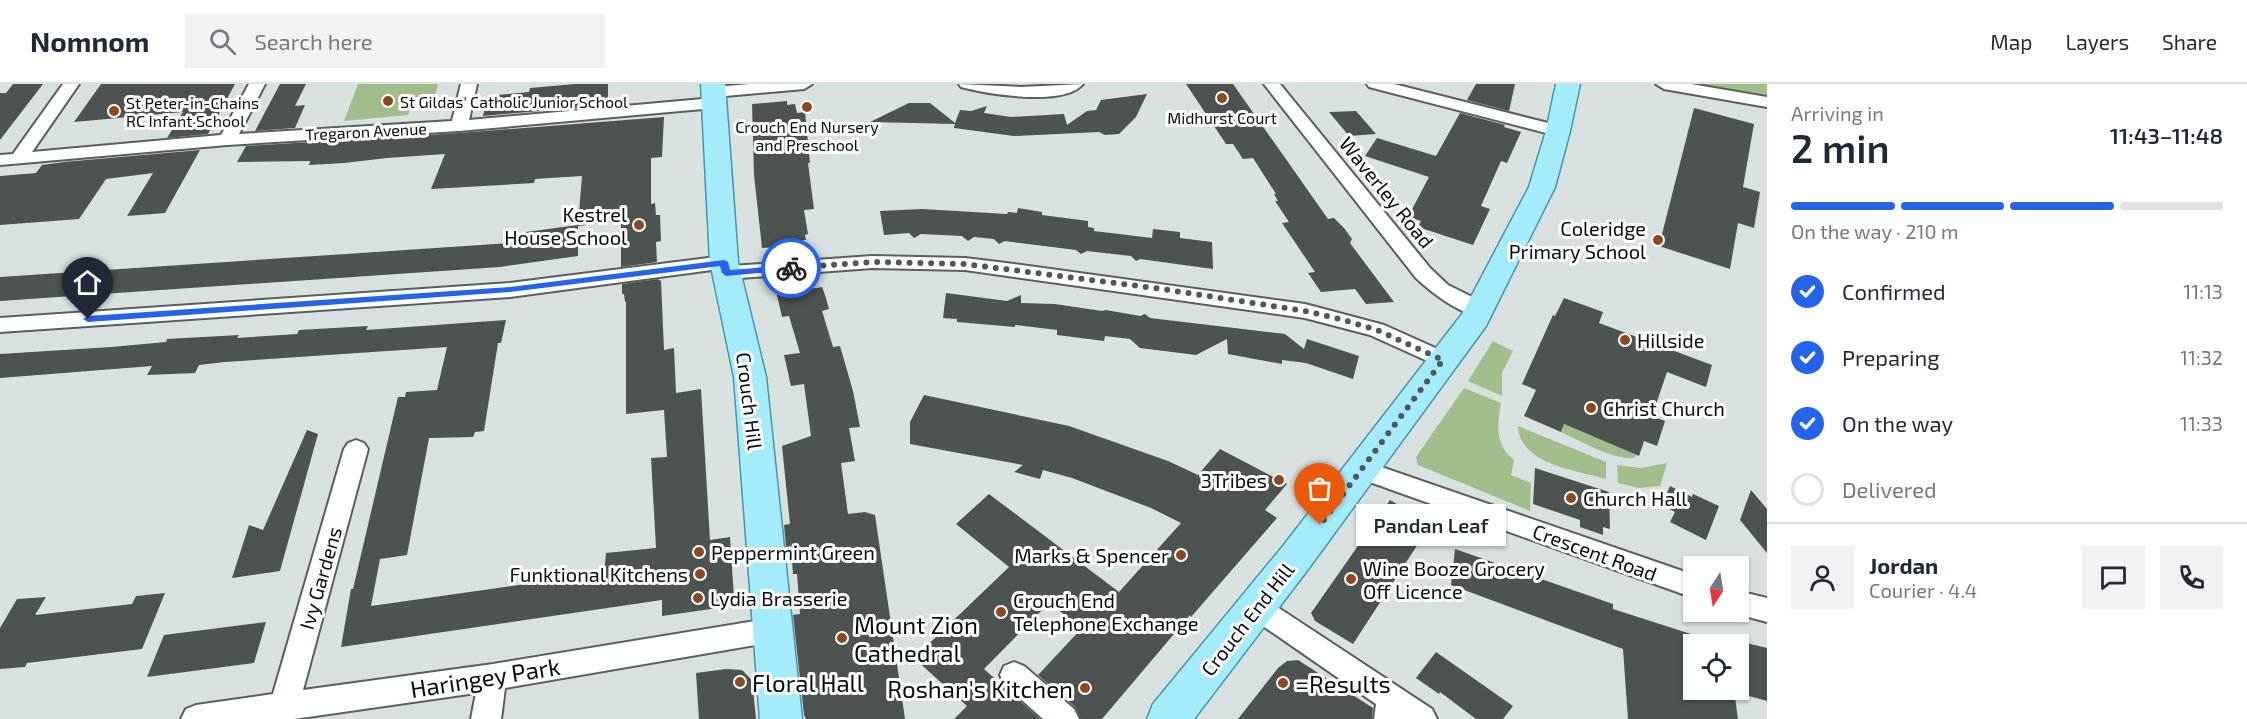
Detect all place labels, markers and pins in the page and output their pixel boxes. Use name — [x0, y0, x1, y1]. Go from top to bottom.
marker: Midhurst Court — [1215, 91, 1229, 105]
place label: St Gildas' Catholic Junior School — [400, 92, 628, 111]
place label: St Peter-in-Chains RC Infant School — [126, 93, 259, 130]
marker: St Gildas' Catholic Junior School — [381, 94, 395, 108]
marker: Crouch End Nursery and Preschool — [800, 100, 814, 114]
marker: St Peter-in-Chains RC Infant School — [107, 104, 121, 118]
place label: Midhurst Court — [1167, 108, 1277, 127]
place label: Crouch End Nursery and Preschool — [735, 117, 879, 154]
place label: Kestrel House School — [504, 202, 627, 249]
place label: Coleridge Primary School — [1509, 216, 1646, 263]
marker: Kestrel House School — [632, 218, 646, 232]
marker: Coleridge Primary School — [1651, 233, 1665, 247]
pin — [62, 257, 113, 319]
place label: Hillside — [1637, 328, 1705, 352]
marker: Hillside — [1618, 333, 1632, 347]
place label: Christ Church — [1603, 396, 1725, 420]
marker: Christ Church — [1584, 401, 1598, 415]
pin — [1294, 463, 1345, 525]
place label: 3Tribes — [1201, 468, 1267, 492]
marker: 3Tribes — [1272, 473, 1286, 487]
place label: Church Hall — [1583, 486, 1687, 510]
marker: Church Hall — [1564, 491, 1578, 505]
callout: Pandan Leaf — [1356, 504, 1506, 546]
place label: Peppermint Green — [711, 540, 875, 564]
place label: Marks & Spencer — [1014, 543, 1169, 567]
marker: Peppermint Green — [692, 545, 706, 559]
marker: Marks & Spencer — [1174, 548, 1188, 562]
place label: Wine Booze Grocery Off Licence — [1363, 556, 1545, 603]
place label: Funktional Kitchens — [510, 562, 688, 586]
marker: Funktional Kitchens — [693, 567, 707, 581]
marker: Wine Booze Grocery Off Licence — [1344, 572, 1358, 586]
place label: Lydia Brasserie — [710, 586, 847, 610]
place label: Crouch End Telephone Exchange — [1013, 588, 1199, 635]
marker: Lydia Brasserie — [691, 591, 705, 605]
marker: Crouch End Telephone Exchange — [994, 605, 1008, 619]
place label: Mount Zion Cathedral — [854, 610, 978, 667]
marker: Mount Zion Cathedral — [835, 631, 849, 645]
place label: Floral Hall — [752, 668, 864, 697]
place label: =Results — [1295, 669, 1391, 698]
place label: Roshan's Kitchen — [887, 674, 1073, 703]
marker: Floral Hall — [733, 675, 747, 689]
marker: =Results — [1276, 676, 1290, 690]
marker: Roshan's Kitchen — [1078, 681, 1092, 695]

